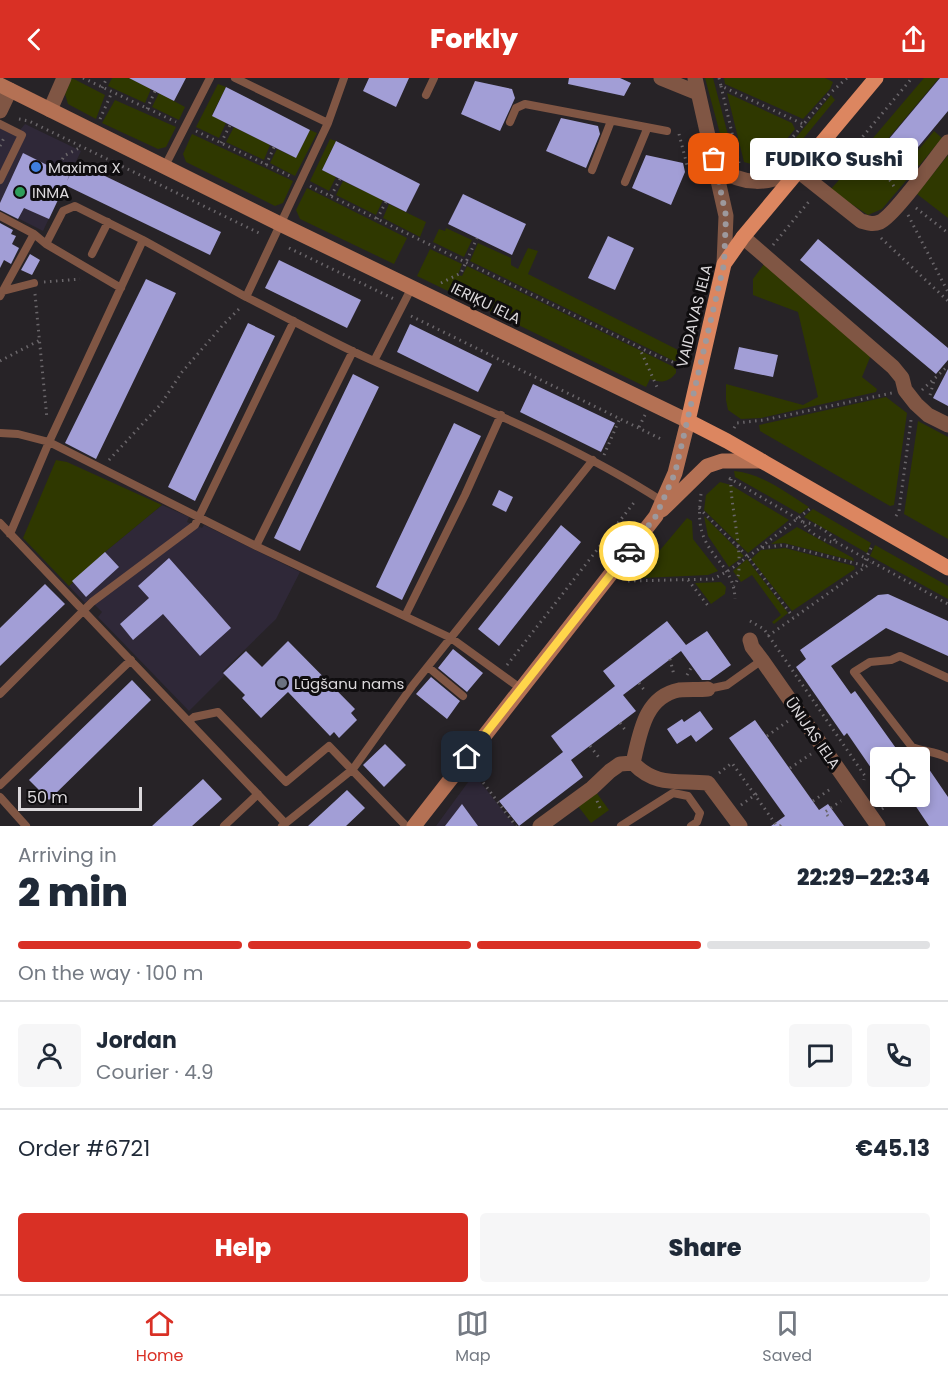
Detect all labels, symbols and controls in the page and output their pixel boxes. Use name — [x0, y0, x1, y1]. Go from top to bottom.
text: Forkly — [430, 20, 518, 57]
icon: back — [18, 23, 51, 56]
icon: share — [897, 23, 930, 56]
pin — [688, 133, 739, 184]
callout: FUDIKO Sushi — [750, 138, 918, 180]
icon: bag — [697, 142, 730, 175]
text: FUDIKO Sushi — [765, 145, 903, 173]
place label: Maxima X — [48, 157, 121, 178]
marker: Maxima X — [29, 160, 43, 174]
place label: INMA — [32, 182, 69, 203]
marker: INMA — [13, 185, 27, 199]
street label: VAIDAVAS IELA — [671, 262, 717, 370]
street label: IERIĶU IELA — [448, 277, 524, 329]
courier — [599, 521, 659, 581]
icon: car — [613, 535, 646, 568]
place label: Lūgšanu nams — [294, 673, 405, 694]
marker: Lūgšanu nams — [275, 676, 289, 690]
street label: ŪNIJAS IELA — [781, 693, 845, 773]
pin — [441, 731, 492, 782]
icon: home — [450, 740, 483, 773]
map controls — [870, 747, 930, 807]
button: locate — [870, 747, 930, 807]
scale bar — [18, 784, 142, 812]
text: 50 m — [27, 786, 68, 809]
text: Arriving in — [18, 841, 117, 869]
text: 22:29–22:34 — [797, 862, 930, 893]
text: 2 min — [18, 865, 128, 920]
text: On the way · 100 m — [18, 959, 203, 987]
button: person — [18, 1024, 81, 1087]
button: chat — [789, 1024, 852, 1087]
button: phone — [867, 1024, 930, 1087]
text: Jordan — [96, 1025, 177, 1056]
text: Courier · 4.9 — [96, 1058, 214, 1086]
text: Order #6721 — [18, 1133, 150, 1164]
text: €45.13 — [856, 1133, 930, 1164]
button: Help — [18, 1213, 468, 1282]
button: Share — [480, 1213, 930, 1282]
tab: Home — [136, 1307, 184, 1368]
tab: Map — [455, 1307, 491, 1368]
tab: Saved — [762, 1307, 812, 1368]

